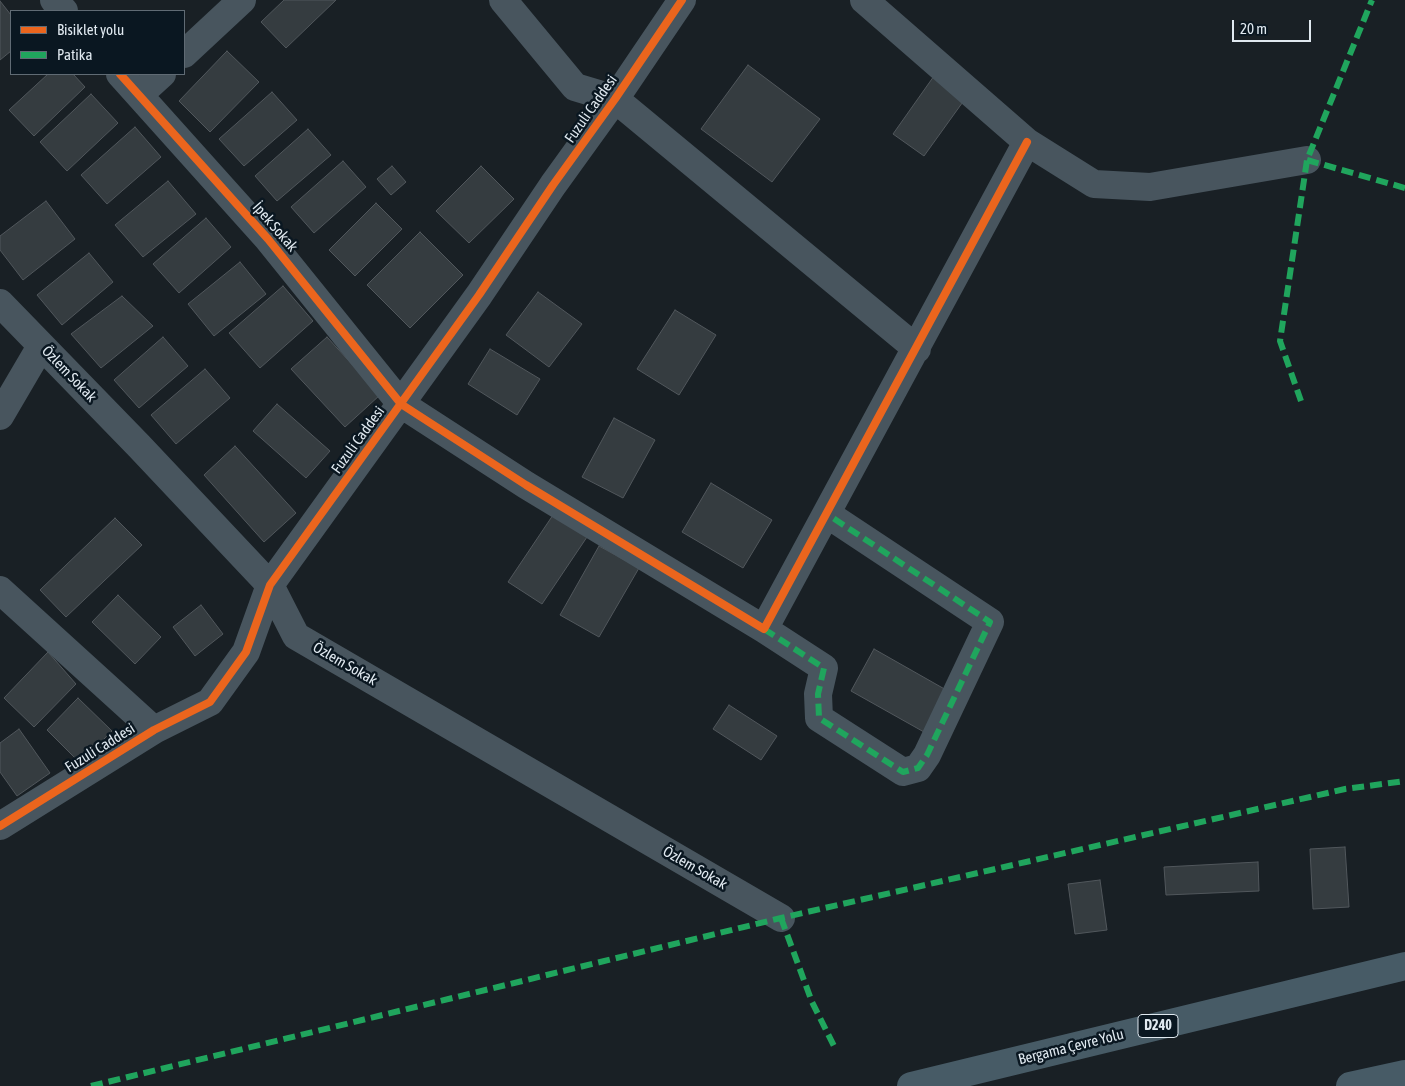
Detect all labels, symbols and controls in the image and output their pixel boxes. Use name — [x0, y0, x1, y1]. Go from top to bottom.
legend — [10, 10, 185, 75]
scale bar — [1235, 10, 1314, 42]
text: 20 m — [1240, 20, 1267, 37]
text: Bisiklet yolu — [57, 21, 124, 38]
text: Patika — [57, 46, 92, 63]
street label: Fuzuli Caddesi — [561, 72, 621, 146]
street label: İpek Sokak — [249, 198, 301, 256]
street label: Özlem Sokak — [38, 342, 100, 406]
street label: Fuzuli Caddesi — [328, 403, 388, 477]
street label: Özlem Sokak — [310, 638, 380, 690]
street label: Fuzuli Caddesi — [62, 719, 138, 777]
street label: Özlem Sokak — [660, 842, 730, 894]
road number: D240 — [1138, 1014, 1178, 1038]
street label: Bergama Çevre Yolu — [1017, 1025, 1125, 1069]

